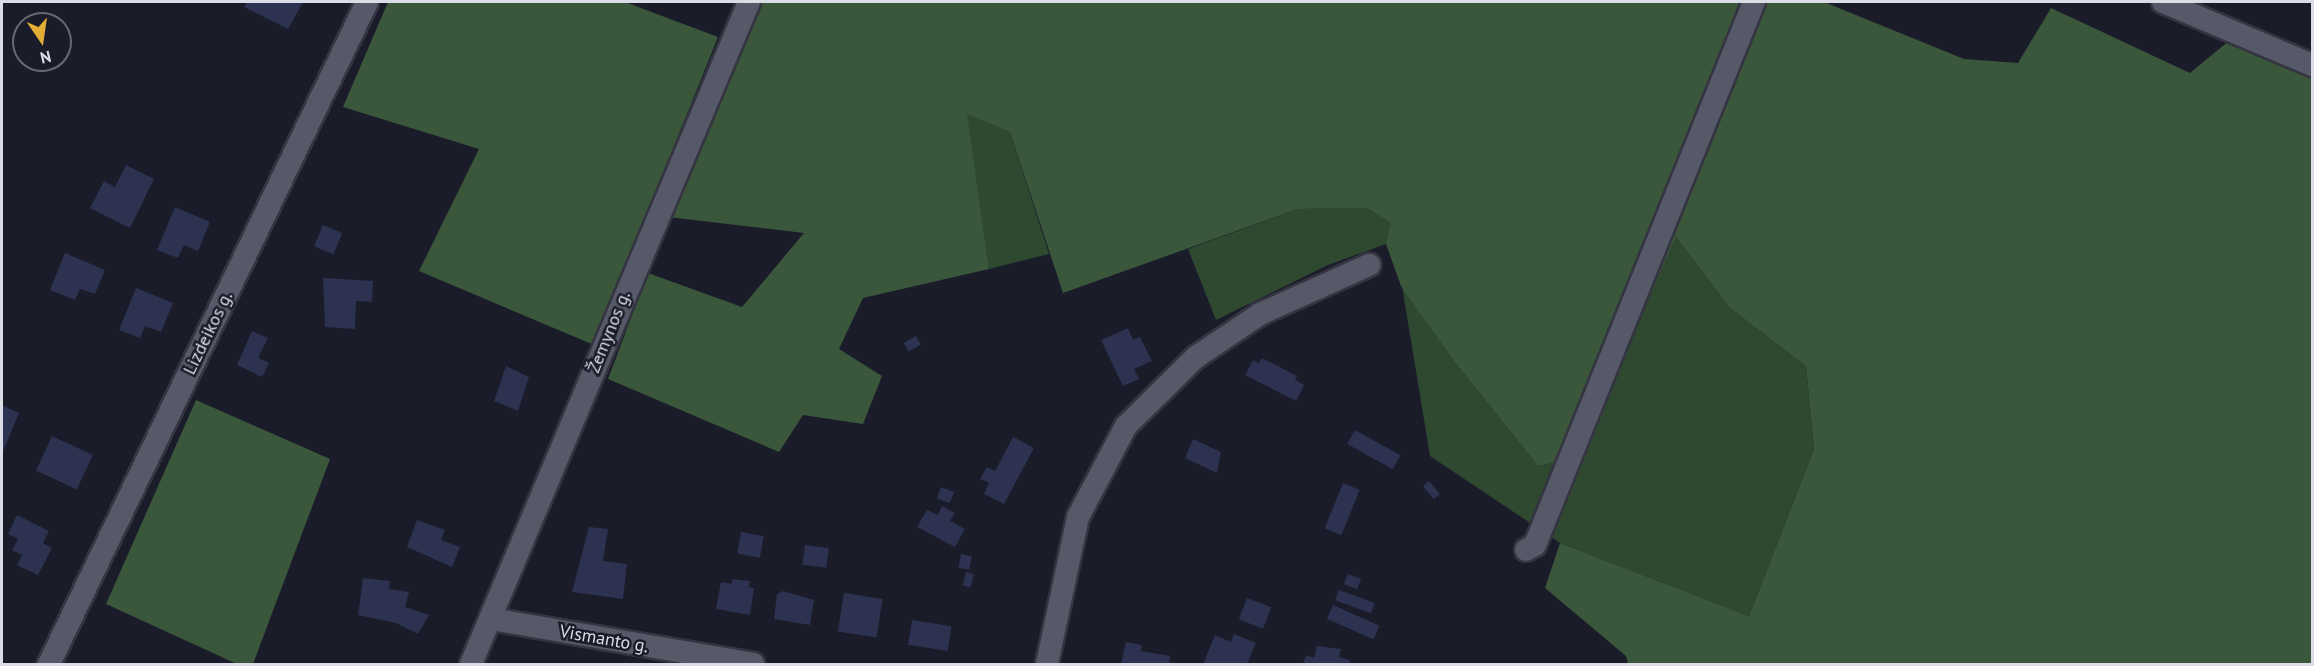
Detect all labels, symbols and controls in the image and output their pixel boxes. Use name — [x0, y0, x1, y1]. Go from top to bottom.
north arrow — [12, 12, 72, 72]
text: N — [38, 47, 53, 69]
street label: Lizdeikos g. — [179, 288, 237, 378]
street label: Žemynos g. — [583, 288, 635, 376]
street label: Vismanto g. — [558, 621, 650, 657]

